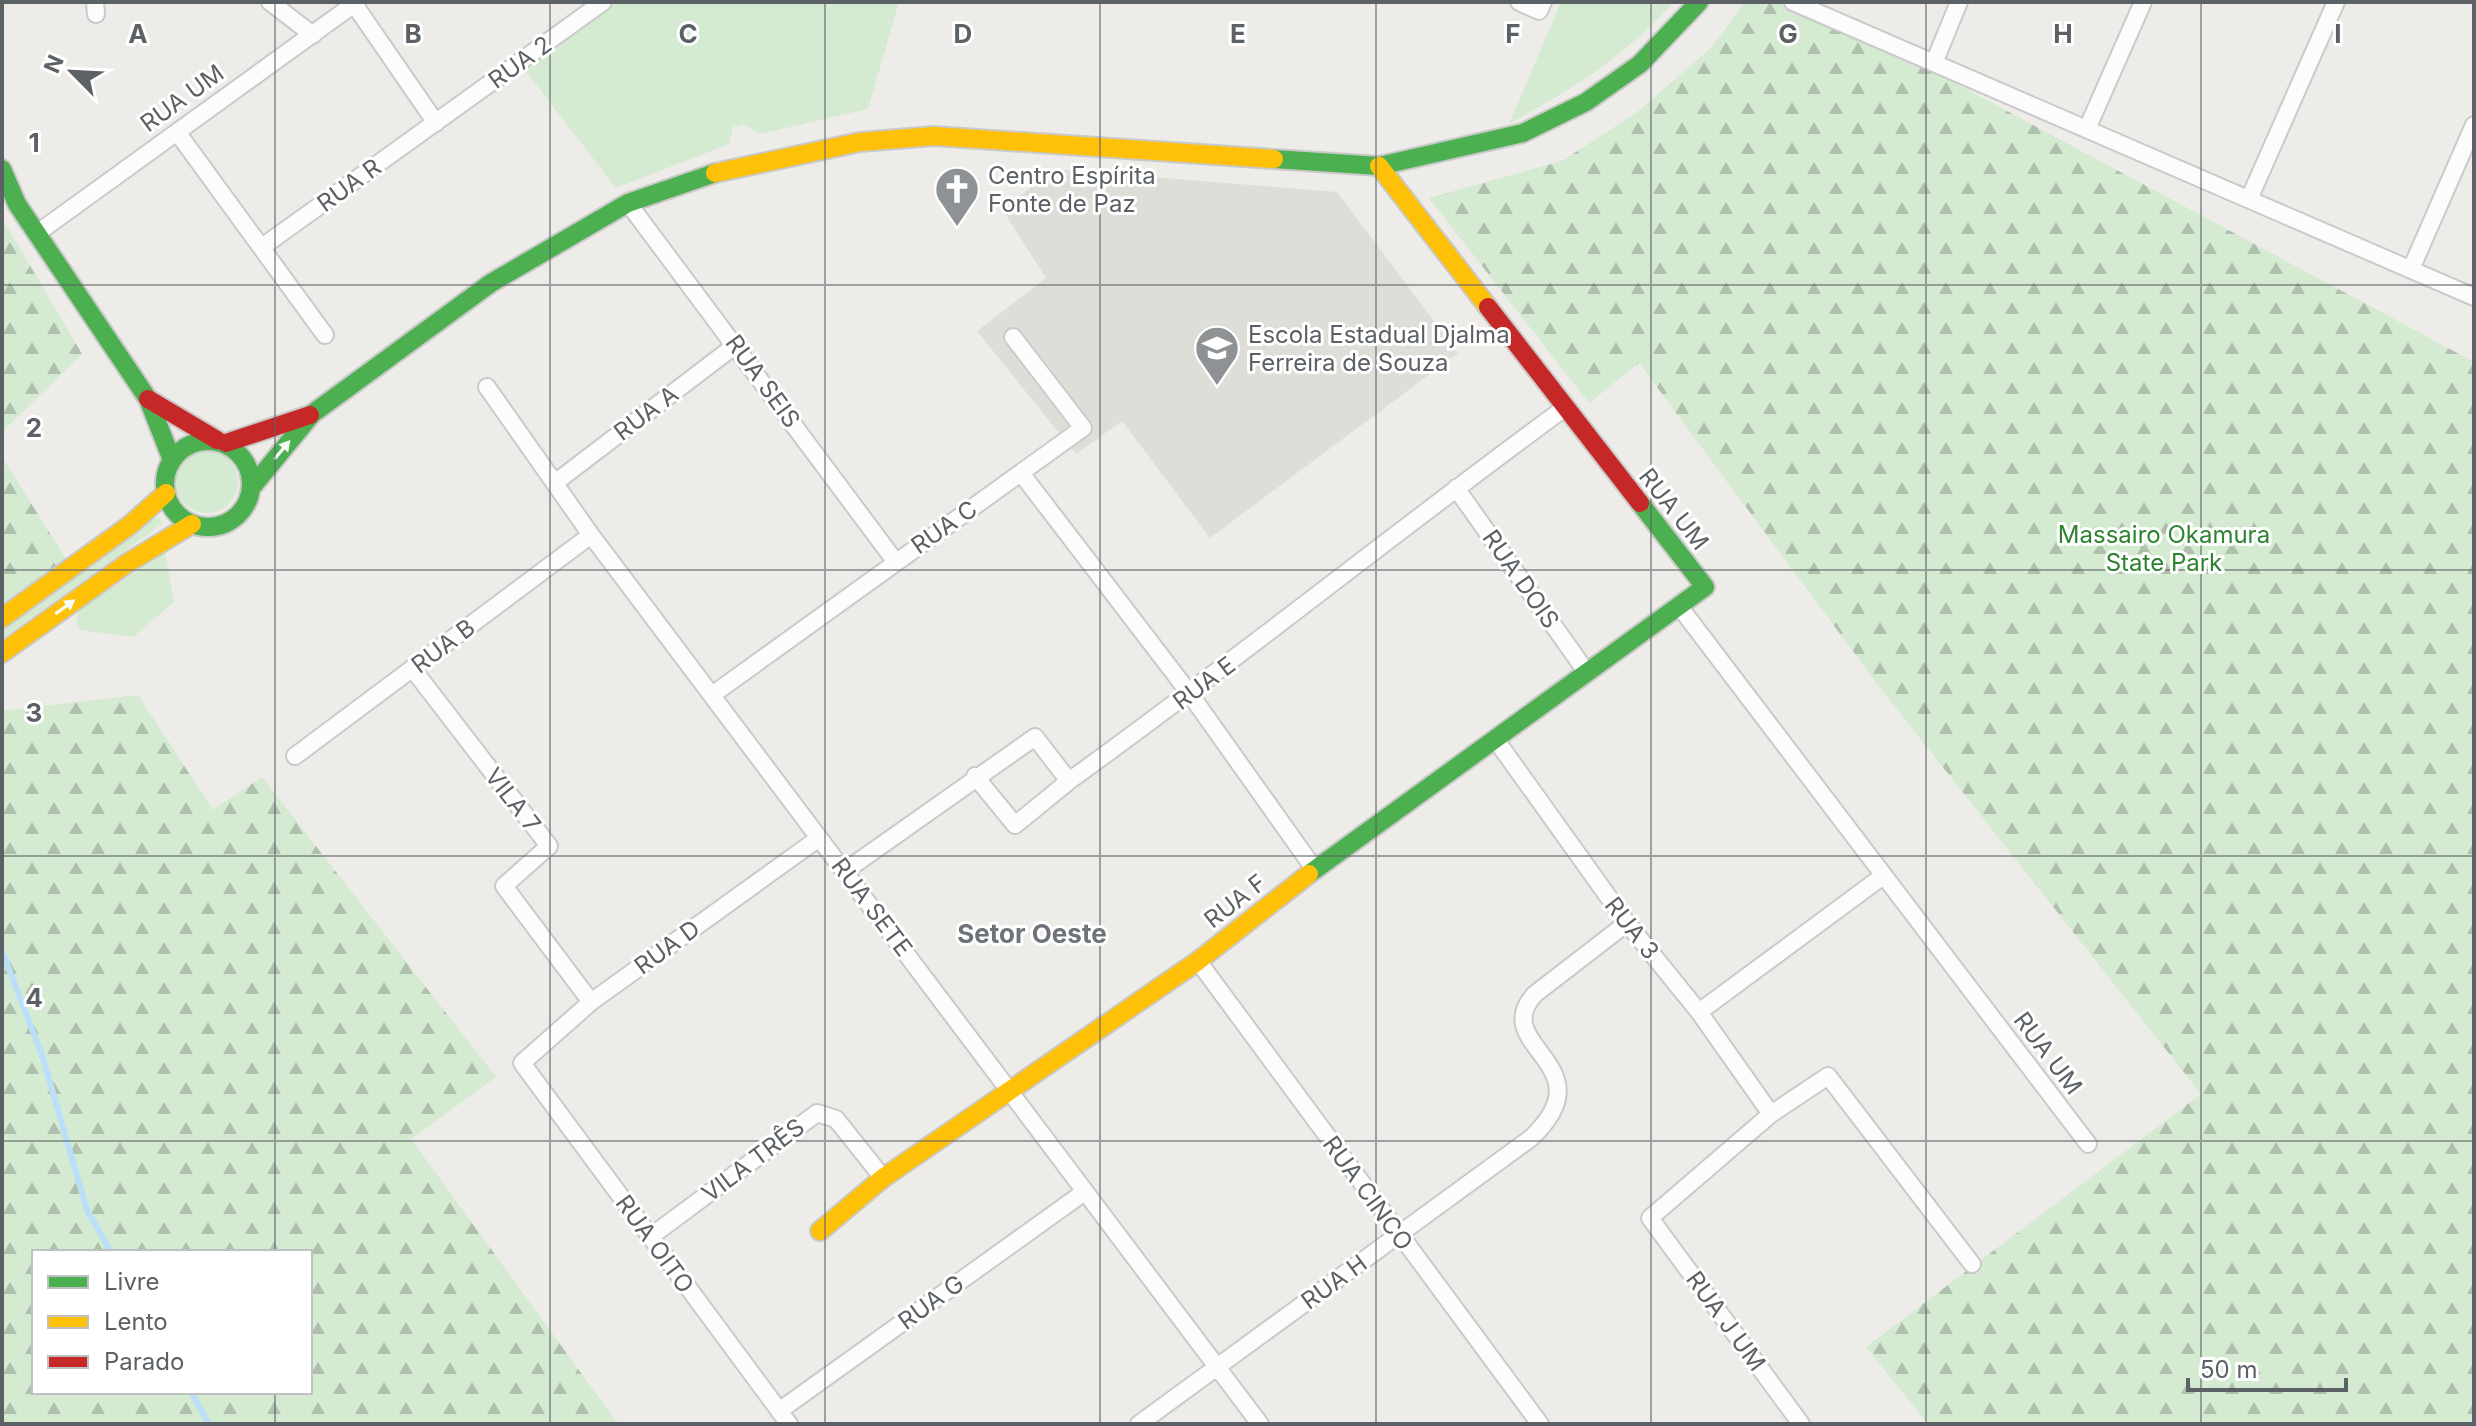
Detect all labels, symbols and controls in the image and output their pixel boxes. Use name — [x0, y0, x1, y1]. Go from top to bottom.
text: A — [128, 18, 148, 49]
text: B — [404, 18, 422, 49]
text: C — [678, 18, 698, 49]
text: D — [954, 18, 972, 49]
text: E — [1230, 18, 1246, 49]
text: F — [1505, 18, 1521, 49]
text: G — [1778, 18, 1798, 49]
text: H — [2053, 18, 2073, 49]
text: I — [2334, 18, 2342, 49]
street label: RUA 2 — [483, 29, 557, 95]
north arrow — [32, 32, 112, 112]
text: N — [38, 51, 69, 77]
street label: RUA UM — [135, 58, 229, 138]
text: 1 — [28, 127, 40, 158]
street label: RUA R — [312, 152, 386, 218]
place label: Centro Espírita Fonte de Paz — [988, 161, 1156, 218]
church icon: Centro Espírita Fonte de Paz — [933, 165, 981, 228]
place label: Escola Estadual Djalma Ferreira de Souza — [1248, 320, 1510, 377]
school or university icon: Escola Estadual Djalma Ferreira de Souza — [1193, 324, 1241, 387]
street label: RUA SEIS — [720, 329, 806, 433]
street label: RUA A — [608, 380, 684, 446]
text: 2 — [26, 412, 42, 443]
one-way arrow — [273, 441, 290, 461]
street label: RUA UM — [1633, 462, 1715, 556]
street label: RUA C — [906, 494, 982, 560]
park label: Massairo Okamura State Park — [2058, 520, 2270, 577]
street label: RUA DOIS — [1477, 524, 1565, 634]
one-way arrow — [55, 600, 76, 616]
street label: RUA B — [406, 613, 480, 679]
street label: RUA E — [1167, 650, 1241, 716]
text: 3 — [26, 697, 42, 728]
street label: VILA 7 — [479, 762, 547, 838]
street label: RUA SETE — [826, 852, 918, 962]
street label: RUA F — [1198, 868, 1272, 934]
street label: RUA 3 — [1599, 891, 1665, 965]
street label: RUA D — [629, 914, 705, 980]
district label: Setor Oeste — [957, 918, 1107, 949]
text: 4 — [25, 982, 43, 1013]
street label: RUA UM — [2008, 1006, 2088, 1100]
street label: VILA TRÊS — [695, 1111, 810, 1208]
street label: RUA CINCO — [1317, 1130, 1419, 1256]
street label: RUA OITO — [610, 1189, 700, 1299]
street label: RUA H — [1296, 1249, 1372, 1315]
legend — [32, 1250, 312, 1394]
street label: RUA J UM — [1680, 1265, 1772, 1377]
text: Livre — [104, 1267, 160, 1296]
street label: RUA G — [893, 1269, 969, 1335]
text: Lento — [104, 1307, 168, 1336]
scale bar — [2188, 1342, 2346, 1392]
text: Parado — [104, 1347, 184, 1376]
text: 50 m — [2200, 1355, 2258, 1384]

